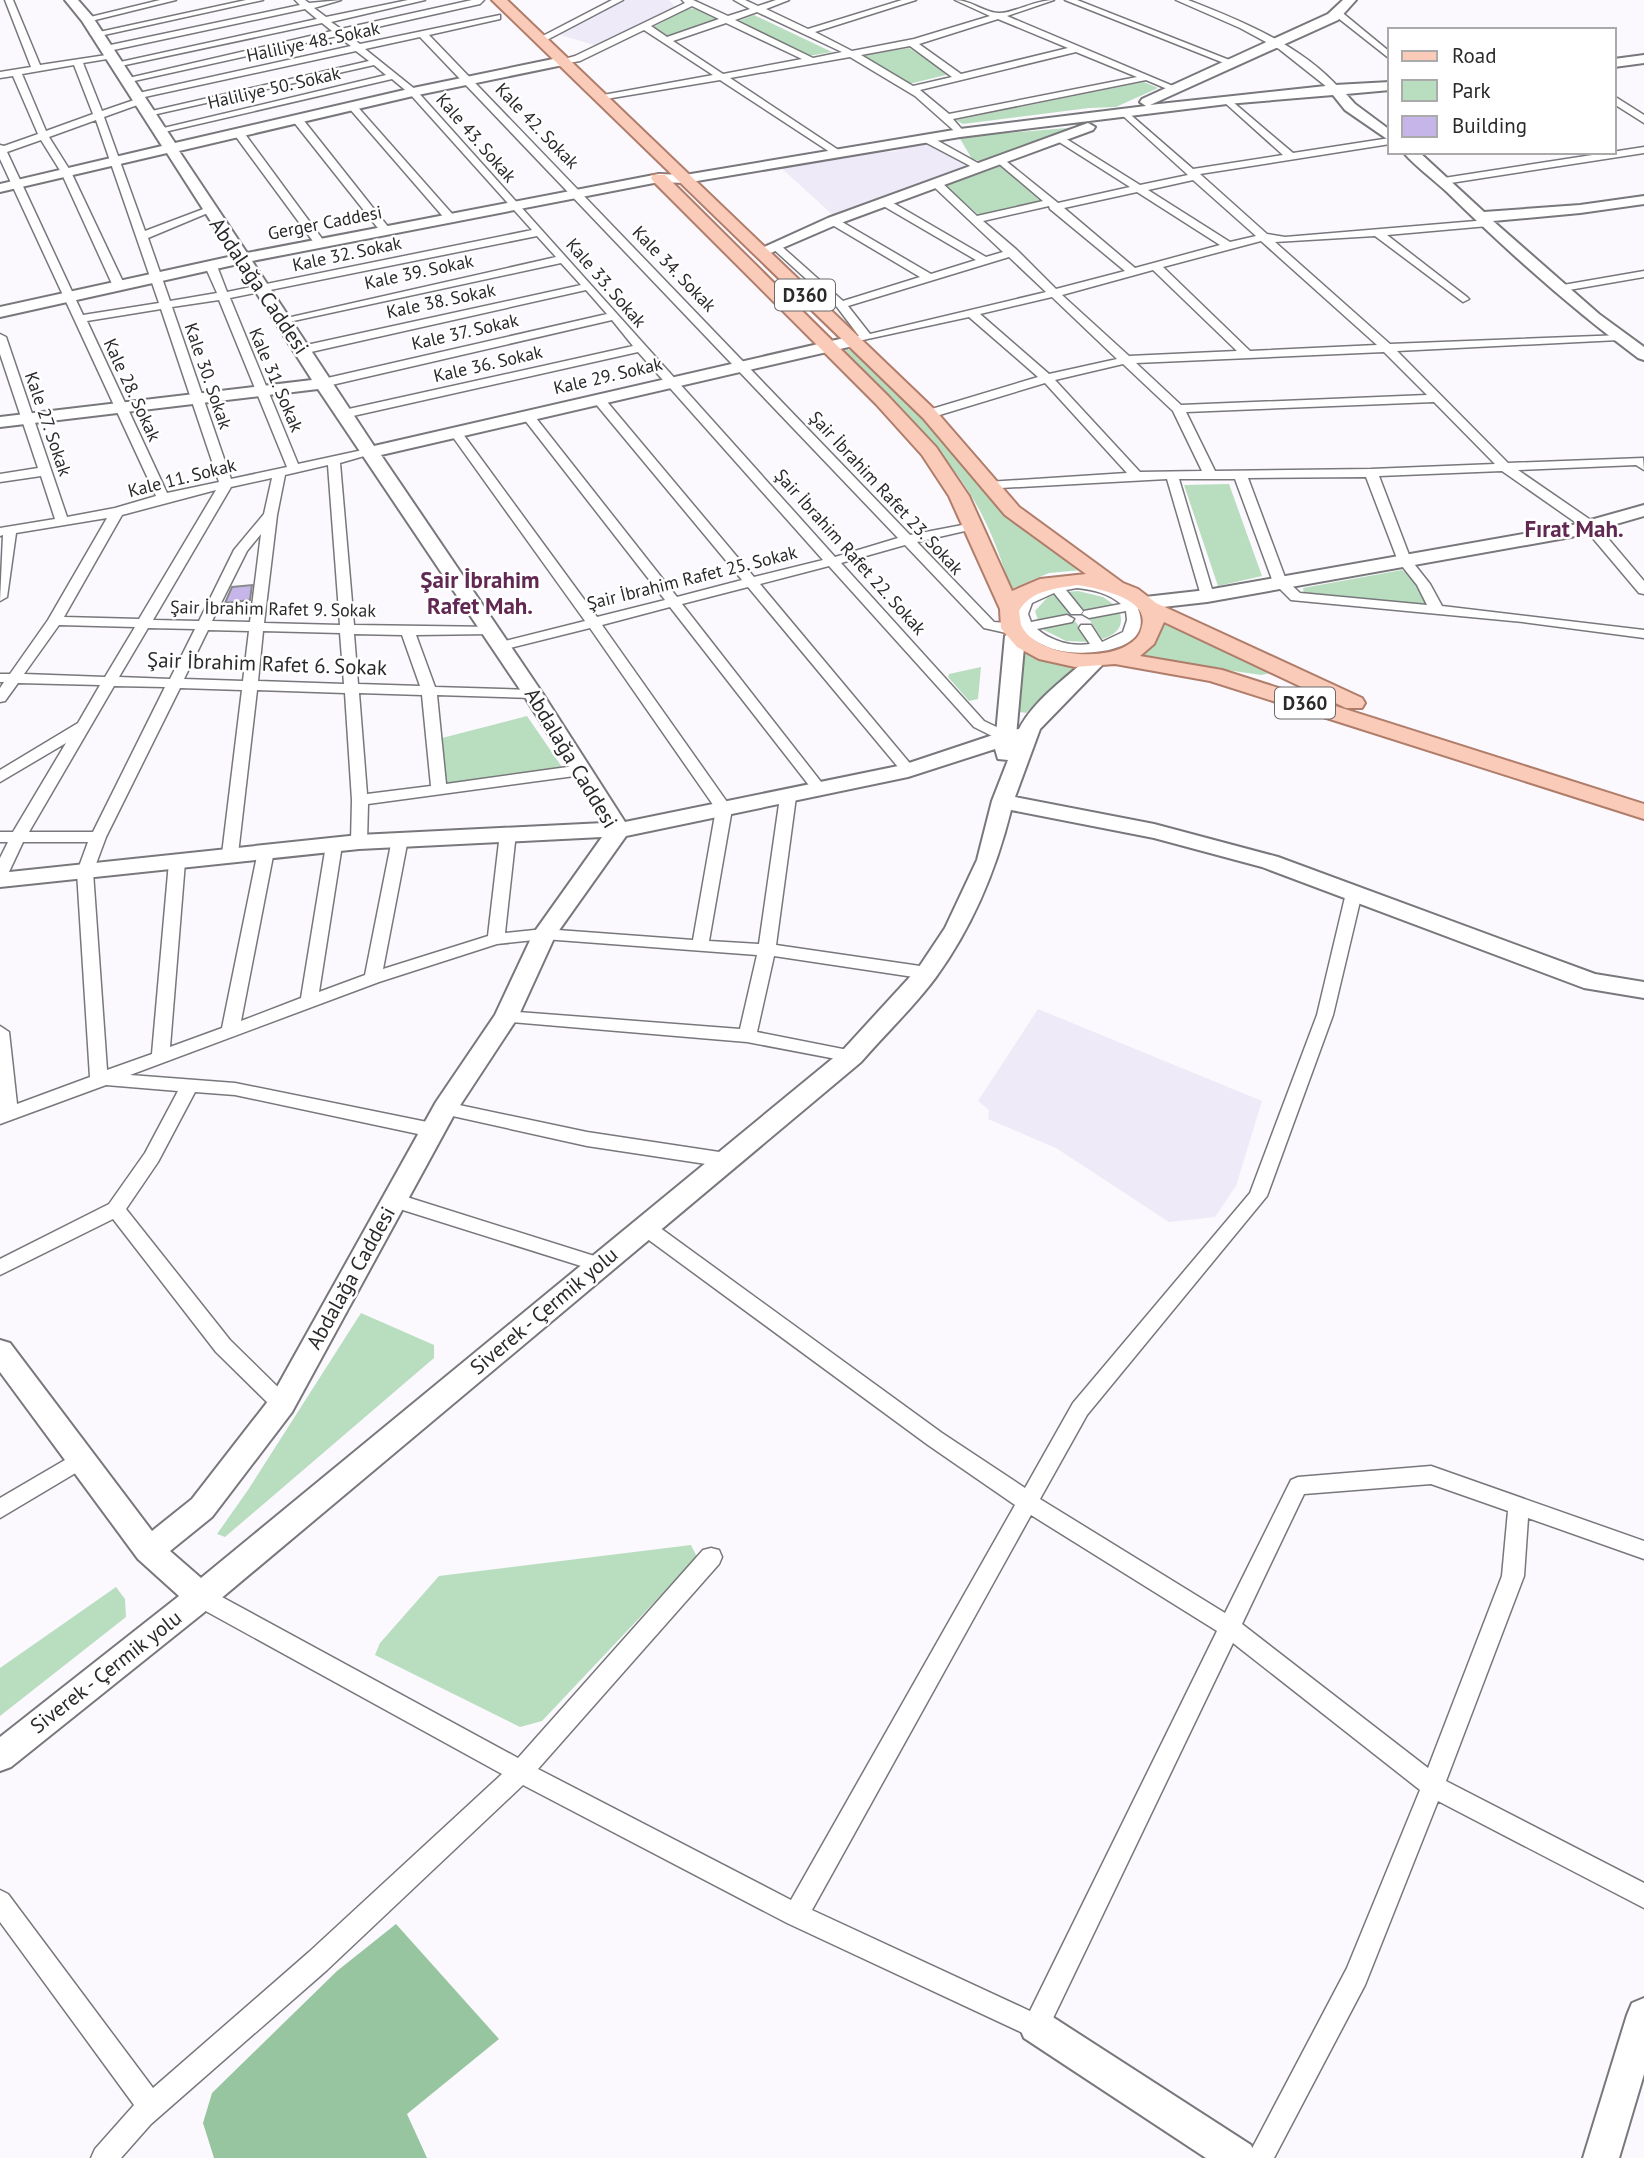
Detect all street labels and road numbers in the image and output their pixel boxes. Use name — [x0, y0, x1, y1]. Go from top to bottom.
street label: Haliliye 48. Sokak — [244, 16, 382, 67]
street label: Haliliye 50. Sokak — [205, 61, 343, 114]
street label: Kale 42. Sokak — [491, 78, 584, 174]
street label: Kale 43. Sokak — [431, 88, 522, 187]
street label: Gerger Caddesi — [266, 200, 384, 245]
street label: Abdalağa Caddesi — [204, 212, 315, 359]
street label: Kale 34. Sokak — [628, 221, 721, 317]
street label: Kale 32. Sokak — [290, 231, 404, 276]
street label: Kale 33. Sokak — [561, 233, 652, 332]
street label: Kale 39. Sokak — [362, 249, 476, 294]
street label: Kale 38. Sokak — [384, 278, 498, 323]
road number: D360 — [775, 280, 835, 310]
street label: Kale 37. Sokak — [409, 308, 521, 355]
street label: Kale 30. Sokak — [180, 320, 238, 432]
street label: Kale 31. Sokak — [244, 324, 309, 436]
street label: Kale 28. Sokak — [99, 335, 166, 445]
street label: Kale 36. Sokak — [431, 340, 545, 387]
street label: Kale 29. Sokak — [551, 352, 665, 399]
street label: Kale 27. Sokak — [20, 369, 77, 479]
street label: Şair İbrahim Rafet 23. Sokak — [804, 406, 969, 580]
street label: Kale 11. Sokak — [125, 453, 239, 502]
street label: Şair İbrahim Rafet 22. Sokak — [770, 464, 931, 640]
street label: Şair İbrahim Rafet 25. Sokak — [584, 540, 800, 615]
street label: Şair İbrahim Rafet 9. Sokak — [170, 595, 376, 622]
street label: Şair İbrahim Rafet 6. Sokak — [147, 646, 387, 681]
street label: Abdalağa Caddesi — [519, 683, 624, 833]
road number: D360 — [1275, 688, 1335, 718]
street label: Abdalağa Caddesi — [300, 1202, 401, 1354]
street label: Siverek - Çermik yolu — [464, 1241, 623, 1380]
street label: Siverek - Çermik yolu — [25, 1604, 187, 1739]

